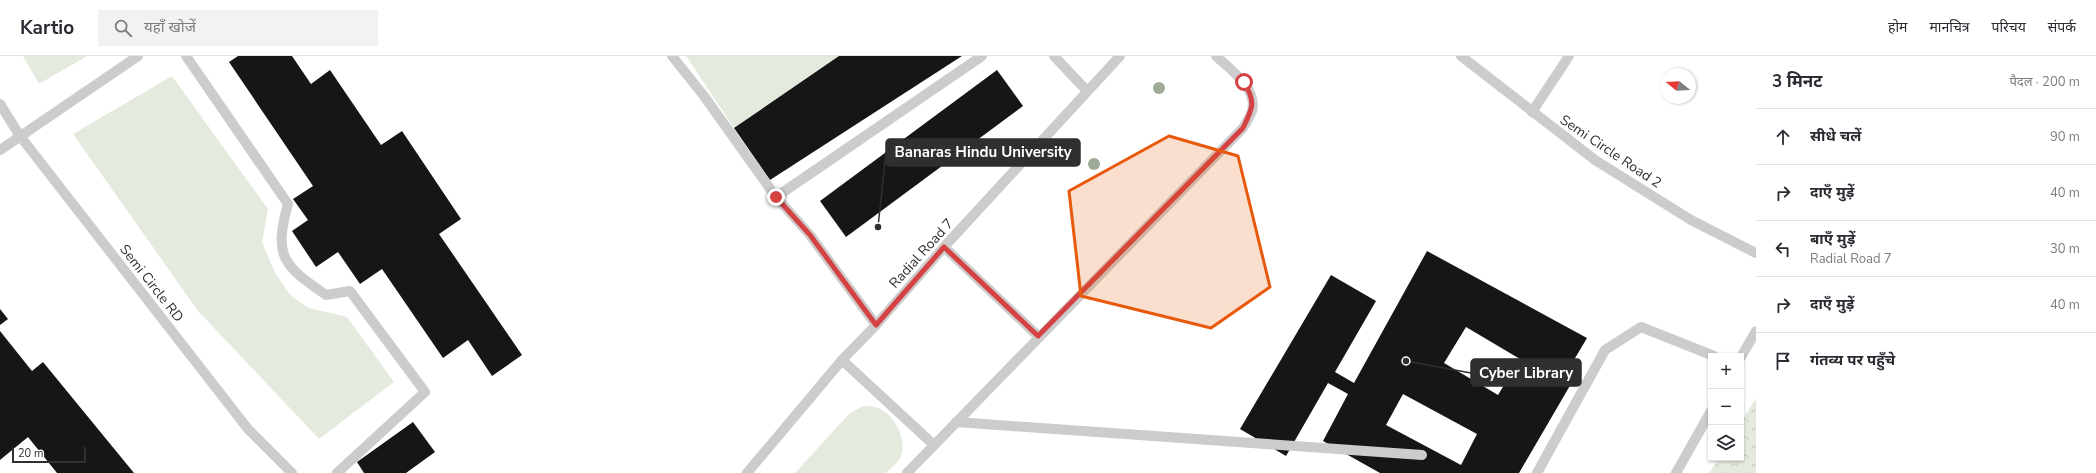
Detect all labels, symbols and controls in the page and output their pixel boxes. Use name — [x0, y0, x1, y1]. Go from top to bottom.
search box — [98, 10, 378, 46]
text: Kartio — [20, 15, 74, 41]
icon: search — [112, 17, 134, 39]
text: यहाँ खोजें — [144, 17, 196, 37]
text: होम — [1888, 18, 1907, 37]
text: मानचित्र — [1929, 18, 1970, 37]
text: परिचय — [1992, 18, 2026, 37]
text: संपर्क — [2048, 18, 2076, 37]
north arrow — [1660, 68, 1696, 104]
text: 3 मिनट — [1772, 70, 1822, 93]
route start — [1235, 73, 1253, 91]
text: पैदल · 200 m — [2009, 73, 2080, 91]
street label: Semi Circle Road 2 — [1556, 110, 1665, 192]
icon: ahead — [1772, 126, 1794, 148]
text: सीधे चलें — [1810, 126, 1861, 146]
text: 90 m — [2050, 128, 2080, 146]
callout: Banaras Hindu University — [886, 139, 1080, 166]
text: Banaras Hindu University — [894, 142, 1072, 162]
icon: right — [1772, 182, 1794, 204]
text: दाएँ मुड़ें — [1810, 182, 1854, 202]
text: 40 m — [2050, 184, 2080, 202]
route end — [767, 188, 785, 206]
street label: Radial Road 7 — [885, 214, 958, 292]
text: बाएँ मुड़ें — [1810, 229, 1855, 249]
icon: left — [1772, 238, 1794, 260]
street label: Semi Circle RD — [115, 240, 188, 326]
text: 30 m — [2050, 240, 2080, 258]
text: Radial Road 7 — [1810, 250, 1892, 268]
icon: right — [1772, 294, 1794, 316]
text: दाएँ मुड़ें — [1810, 294, 1854, 314]
text: 40 m — [2050, 296, 2080, 314]
icon: arrive — [1772, 350, 1794, 372]
text: गंतव्य पर पहुँचे — [1810, 350, 1895, 370]
map controls — [1708, 353, 1744, 461]
button: + — [1708, 353, 1744, 389]
callout: Cyber Library — [1471, 359, 1581, 386]
text: Cyber Library — [1479, 363, 1573, 383]
button: − — [1708, 389, 1744, 425]
button: layers — [1708, 425, 1744, 461]
scale bar — [12, 445, 86, 464]
text: 20 m — [18, 446, 43, 461]

